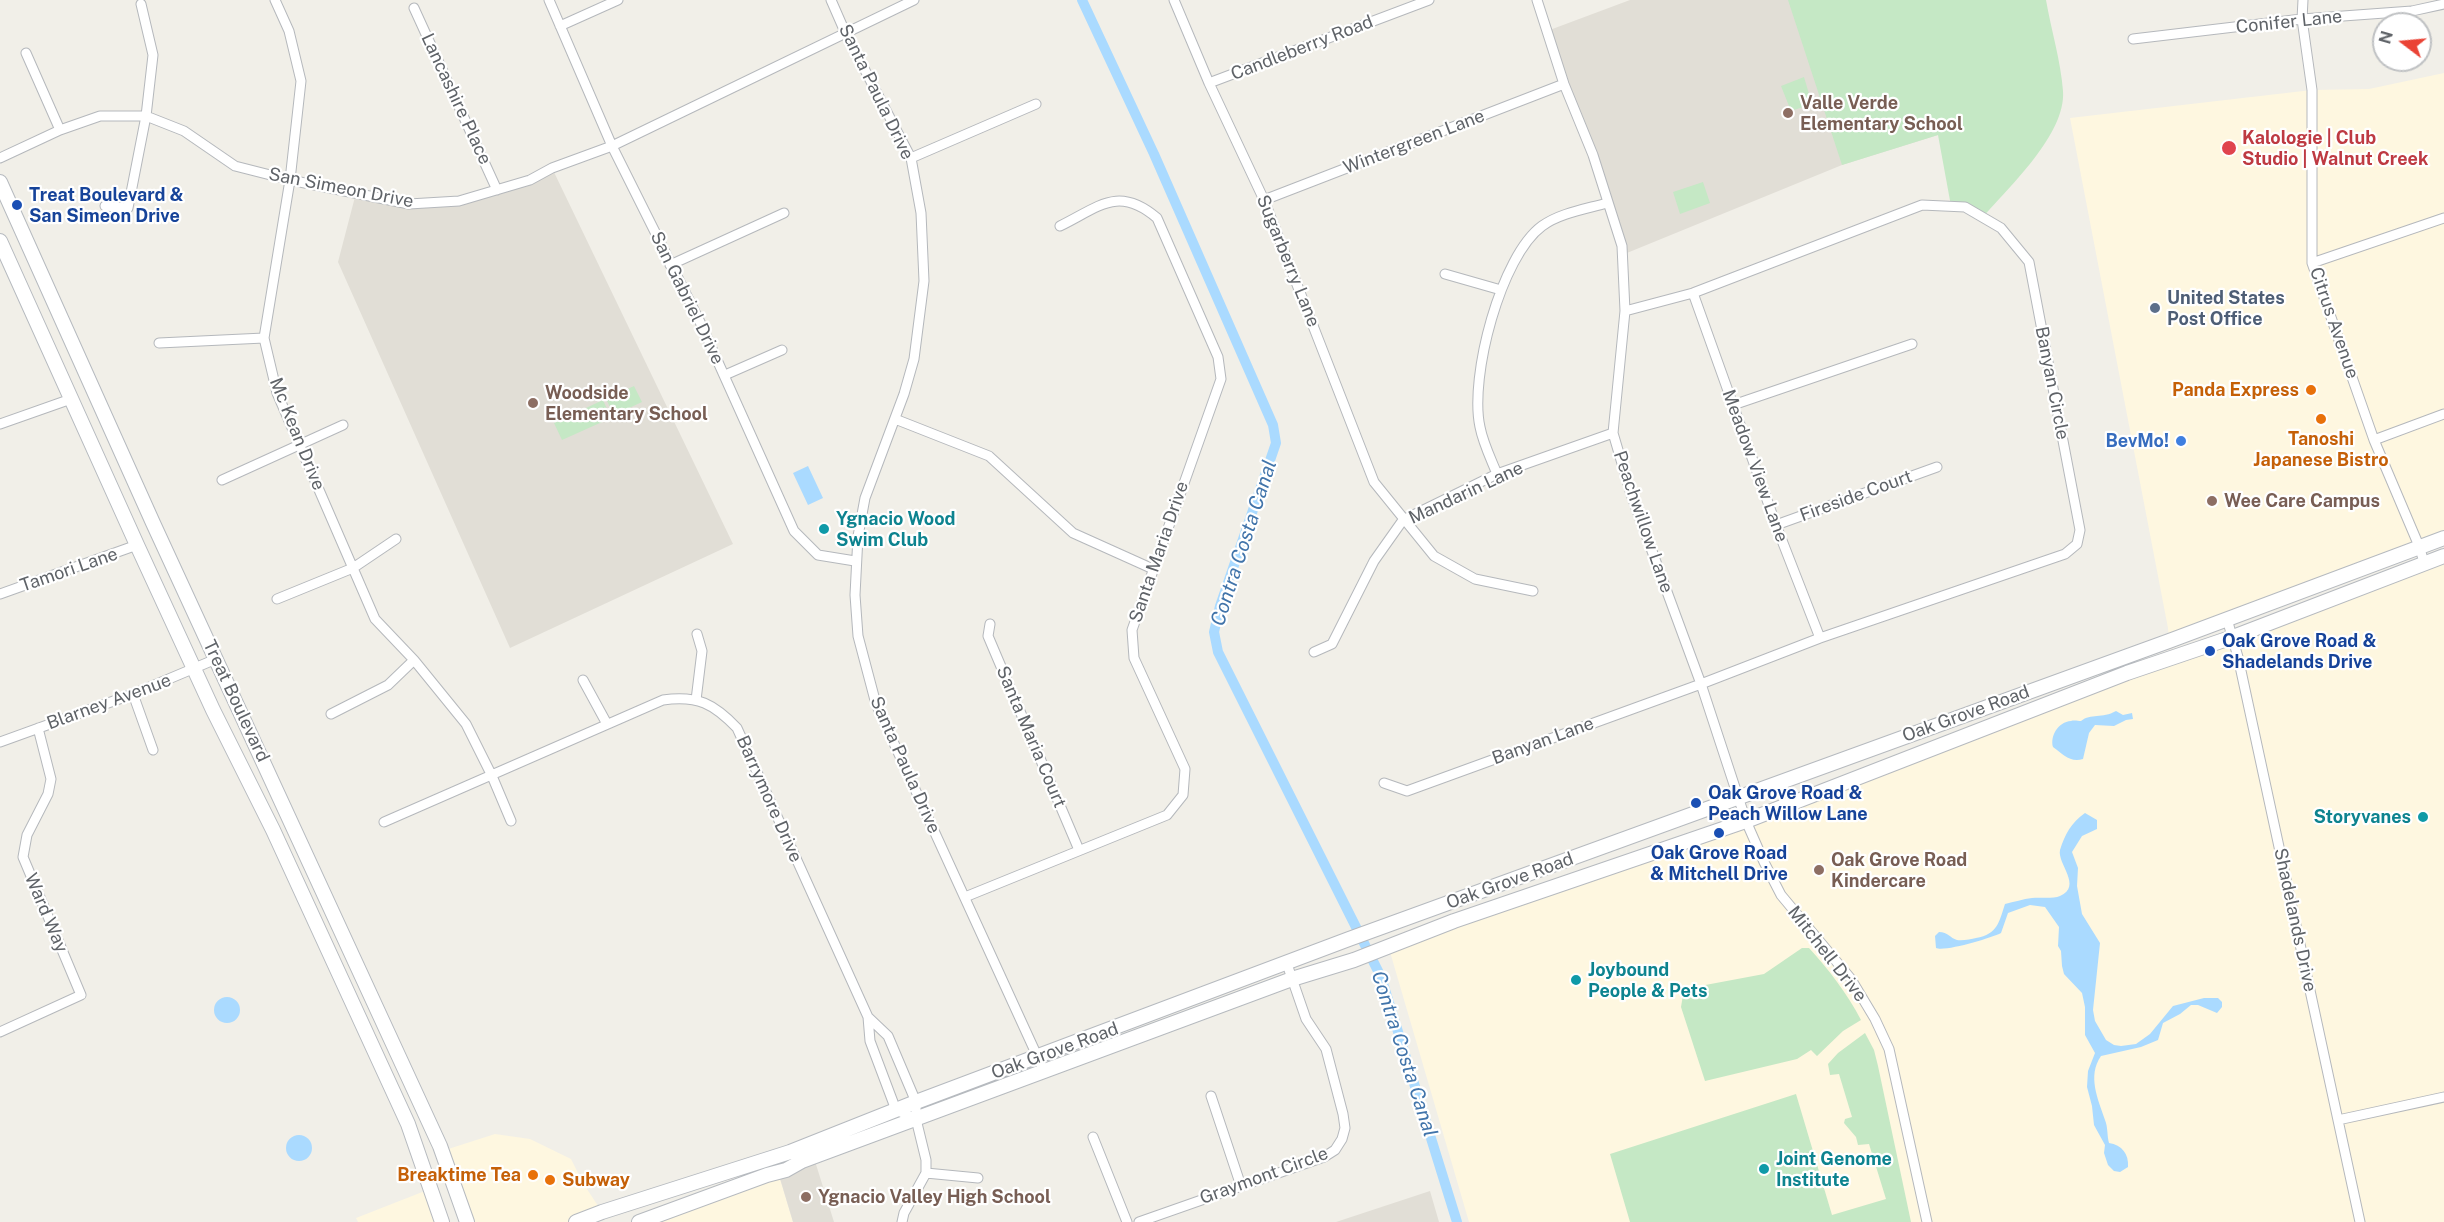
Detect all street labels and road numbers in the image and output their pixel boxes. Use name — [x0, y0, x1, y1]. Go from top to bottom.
street label: Conifer Lane — [2235, 6, 2343, 38]
street label: Candleberry Road — [1228, 11, 1376, 85]
street label: Santa Paula Drive — [834, 21, 918, 163]
street label: Lancashire Place — [416, 30, 496, 168]
street label: Wintergreen Lane — [1340, 105, 1488, 179]
street label: San Simeon Drive — [267, 163, 415, 213]
street label: Sugarberry Lane — [1252, 192, 1324, 330]
street label: San Gabriel Drive — [645, 228, 729, 368]
street label: Citrus Avenue — [2305, 264, 2363, 382]
street label: Banyan Circle — [2030, 325, 2074, 441]
street label: Mc Kean Drive — [265, 375, 329, 493]
street label: Meadow View Lane — [1717, 387, 1793, 545]
street label: Peachwillow Lane — [1609, 448, 1677, 596]
street label: Mandarin Lane — [1405, 457, 1527, 529]
street label: Fireside Court — [1797, 466, 1915, 526]
street label: Santa Maria Drive — [1125, 479, 1193, 625]
street label: Tamori Lane — [17, 543, 121, 597]
street label: Treat Boulevard — [198, 636, 274, 766]
street label: Santa Maria Court — [991, 663, 1071, 811]
street label: Blarney Avenue — [44, 669, 174, 735]
street label: Oak Grove Road — [1900, 681, 2032, 747]
street label: Santa Paula Drive — [865, 693, 945, 837]
street label: Banyan Lane — [1489, 713, 1597, 769]
street label: Barrymore Drive — [731, 732, 807, 866]
street label: Shadelands Drive — [2269, 846, 2321, 994]
street label: Oak Grove Road — [1444, 848, 1576, 914]
street label: Ward Way — [20, 870, 72, 956]
street label: Mitchell Drive — [1783, 902, 1871, 1006]
street label: Oak Grove Road — [989, 1018, 1121, 1084]
street label: Graymont Circle — [1197, 1143, 1331, 1209]

